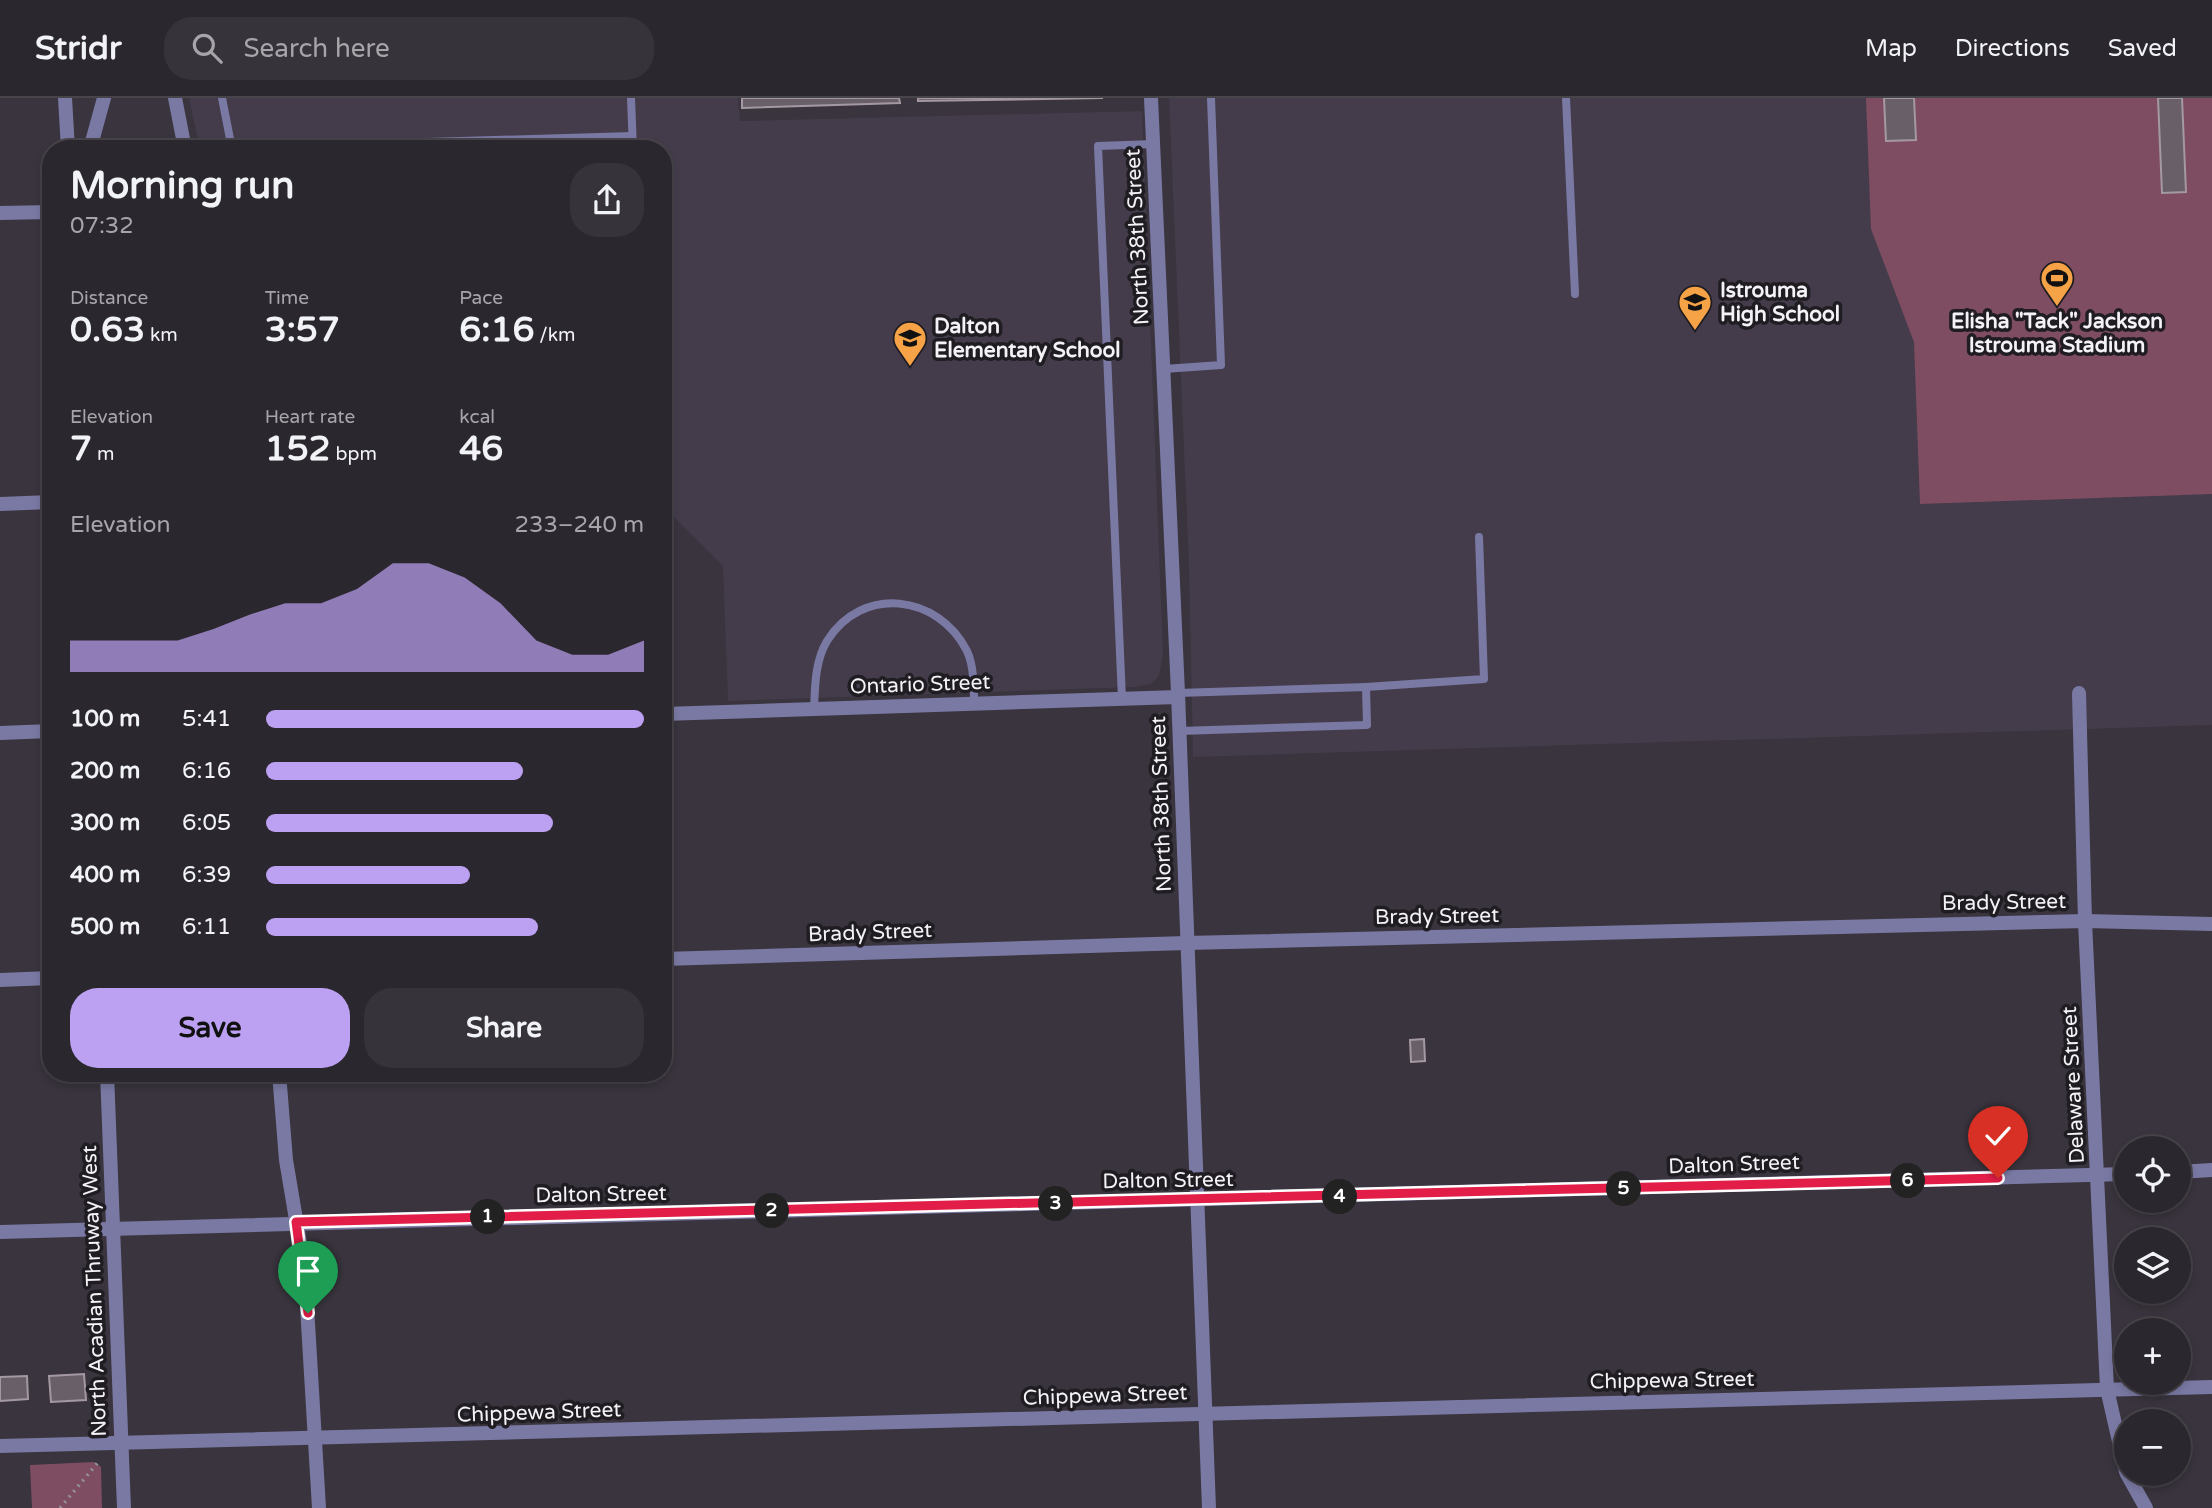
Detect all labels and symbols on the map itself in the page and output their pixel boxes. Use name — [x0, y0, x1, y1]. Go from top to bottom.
street label: North 38th Street — [1120, 148, 1155, 326]
sports icon: Elisha "Tack" Jackson Istrouma Stadium — [2038, 259, 2076, 308]
place label: Istrouma High School — [1720, 278, 1840, 327]
school or university icon: Istrouma High School — [1676, 283, 1714, 332]
place label: Elisha "Tack" Jackson Istrouma Stadium — [1951, 309, 2163, 358]
place label: Dalton Elementary School — [934, 314, 1121, 363]
school or university icon: Dalton Elementary School — [891, 319, 929, 368]
street label: Ontario Street — [849, 670, 991, 699]
street label: North 38th Street — [1146, 715, 1177, 893]
street label: Brady Street — [1942, 889, 2066, 916]
street label: Brady Street — [1375, 903, 1499, 930]
street label: Brady Street — [807, 918, 933, 947]
street label: Delaware Street — [2057, 1006, 2090, 1164]
pin — [1968, 1106, 2028, 1178]
street label: North Acadian Thruway West — [77, 1145, 112, 1437]
street label: Dalton Street — [1668, 1150, 1800, 1179]
pin: 6 — [1890, 1164, 1926, 1198]
street label: Dalton Street — [1102, 1167, 1234, 1194]
pin: 5 — [1606, 1172, 1642, 1206]
pin: 4 — [1322, 1180, 1358, 1214]
street label: Dalton Street — [535, 1181, 667, 1208]
pin: 3 — [1038, 1186, 1074, 1222]
pin: 2 — [754, 1194, 790, 1228]
pin: 1 — [470, 1200, 505, 1234]
pin — [278, 1241, 338, 1313]
street label: Chippewa Street — [1589, 1367, 1755, 1394]
street label: Chippewa Street — [1022, 1380, 1188, 1411]
street label: Chippewa Street — [456, 1397, 622, 1428]

